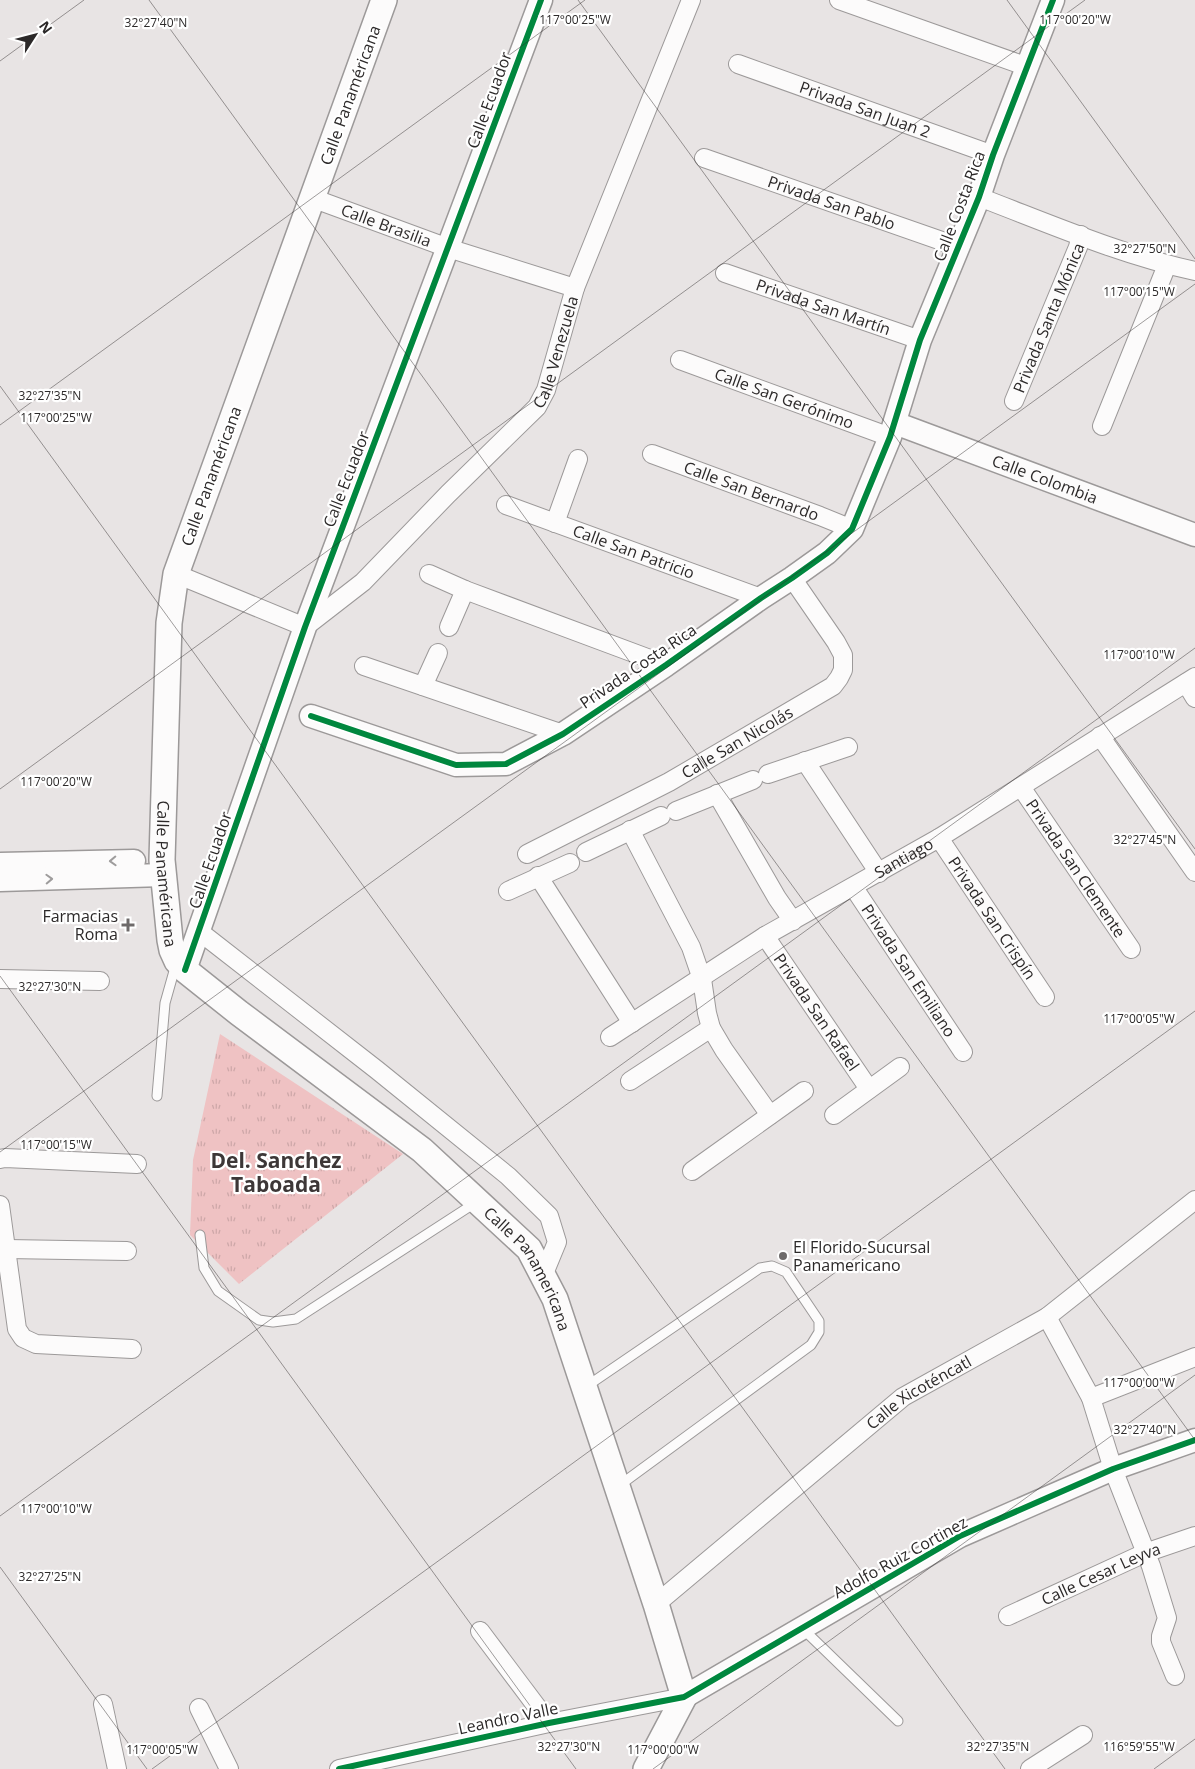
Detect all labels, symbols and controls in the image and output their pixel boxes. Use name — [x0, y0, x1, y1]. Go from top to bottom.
north arrow — [10, 10, 60, 60]
text: 117°00'25"W — [539, 11, 611, 28]
text: 117°00'20"W — [1039, 11, 1111, 28]
text: 32°27'40"N — [125, 14, 187, 31]
text: N — [35, 17, 57, 37]
street label: Calle Panaméricana — [315, 22, 385, 168]
street label: Calle Ecuador — [461, 48, 517, 151]
street label: Privada San Juan 2 — [797, 76, 934, 143]
street label: Calle Costa Rica — [928, 148, 990, 264]
street label: Privada San Pablo — [765, 170, 898, 235]
street label: Calle Brasilia — [338, 199, 434, 252]
street label: Privada Santa Mónica — [1008, 240, 1090, 396]
text: 32°27'50"N — [1114, 240, 1176, 257]
street label: Privada San Martín — [753, 273, 894, 340]
text: 117°00'15"W — [1103, 283, 1175, 300]
street label: Calle Venezuela — [527, 293, 583, 412]
street label: Calle San Gerónimo — [711, 363, 857, 434]
text: 32°27'35"N — [19, 387, 81, 404]
street label: Calle Panaméricana — [176, 403, 246, 549]
text: 117°00'25"W — [20, 409, 92, 426]
street label: Calle Ecuador — [318, 427, 375, 530]
street label: Calle Colombia — [989, 449, 1101, 509]
street label: Calle San Bernardo — [681, 456, 822, 526]
street label: Calle San Patricio — [570, 519, 698, 584]
street label: Privada Costa Rica — [575, 619, 701, 713]
text: 117°00'10"W — [1103, 646, 1175, 663]
street label: Calle San Nicolás — [677, 701, 797, 783]
text: 117°00'20"W — [20, 773, 92, 790]
street label: Privada San Clemente — [1021, 794, 1131, 942]
street label: Calle Panaméricana — [151, 800, 182, 949]
street label: Calle Ecuador — [183, 808, 237, 912]
text: 32°27'45"N — [1114, 831, 1176, 848]
street label: Santiago — [870, 833, 937, 883]
street label: Privada San Crispín — [943, 852, 1041, 984]
one-way arrow — [109, 856, 117, 866]
one-way arrow — [45, 874, 53, 884]
street label: Privada San Emiliano — [857, 899, 961, 1041]
place label: Farmacias Roma — [42, 905, 118, 945]
marker: Farmacias Roma — [122, 919, 134, 931]
street label: Privada San Rafael — [769, 949, 865, 1075]
text: 32°27'30"N — [19, 978, 81, 995]
text: 117°00'05"W — [1103, 1010, 1175, 1027]
text: 117°00'15"W — [20, 1136, 92, 1153]
district label: Del. Sanchez Taboada — [210, 1146, 342, 1198]
street label: Calle Panamericana — [479, 1202, 576, 1334]
place label: El Florido-Sucursal Panamericano — [793, 1236, 930, 1276]
marker: El Florido-Sucursal Panamericano — [777, 1250, 789, 1262]
street label: Calle Xicoténcatl — [861, 1350, 975, 1434]
text: 117°00'00"W — [1103, 1374, 1175, 1391]
text: 32°27'40"N — [1114, 1421, 1176, 1438]
text: 117°00'10"W — [20, 1500, 92, 1517]
street label: Adolfo Ruiz Cortinez — [829, 1511, 971, 1603]
street label: Calle Cesar Leyva — [1038, 1538, 1163, 1610]
text: 32°27'25"N — [19, 1568, 81, 1585]
street label: Leandro Valle — [456, 1697, 560, 1739]
text: 32°27'30"N — [538, 1738, 600, 1755]
text: 32°27'35"N — [967, 1738, 1029, 1755]
text: 116°59'55"W — [1103, 1738, 1175, 1755]
text: 117°00'05"W — [126, 1741, 198, 1758]
text: 117°00'00"W — [627, 1741, 699, 1758]

